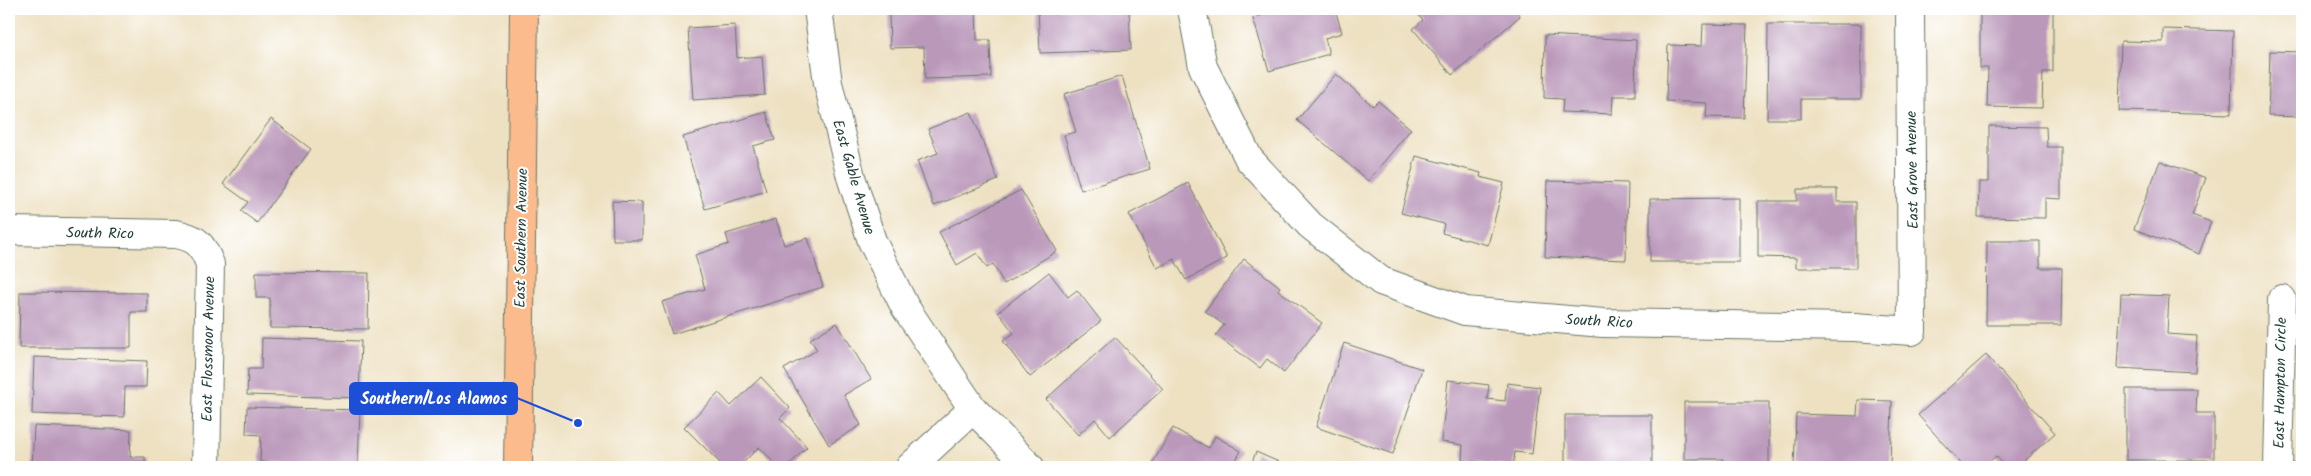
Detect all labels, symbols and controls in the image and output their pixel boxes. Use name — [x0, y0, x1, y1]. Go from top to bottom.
street label: East Grove Avenue — [1900, 110, 1926, 229]
street label: East Gable Avenue — [825, 117, 881, 238]
street label: East Southern Avenue — [509, 168, 535, 308]
street label: South Rico — [66, 221, 134, 247]
street label: East Flossmoor Avenue — [196, 276, 222, 422]
street label: South Rico — [1565, 308, 1634, 336]
street label: East Hampton Circle — [2268, 317, 2294, 449]
callout: Southern/Los Alamos — [350, 383, 517, 414]
text: Southern/Los Alamos — [360, 387, 508, 412]

